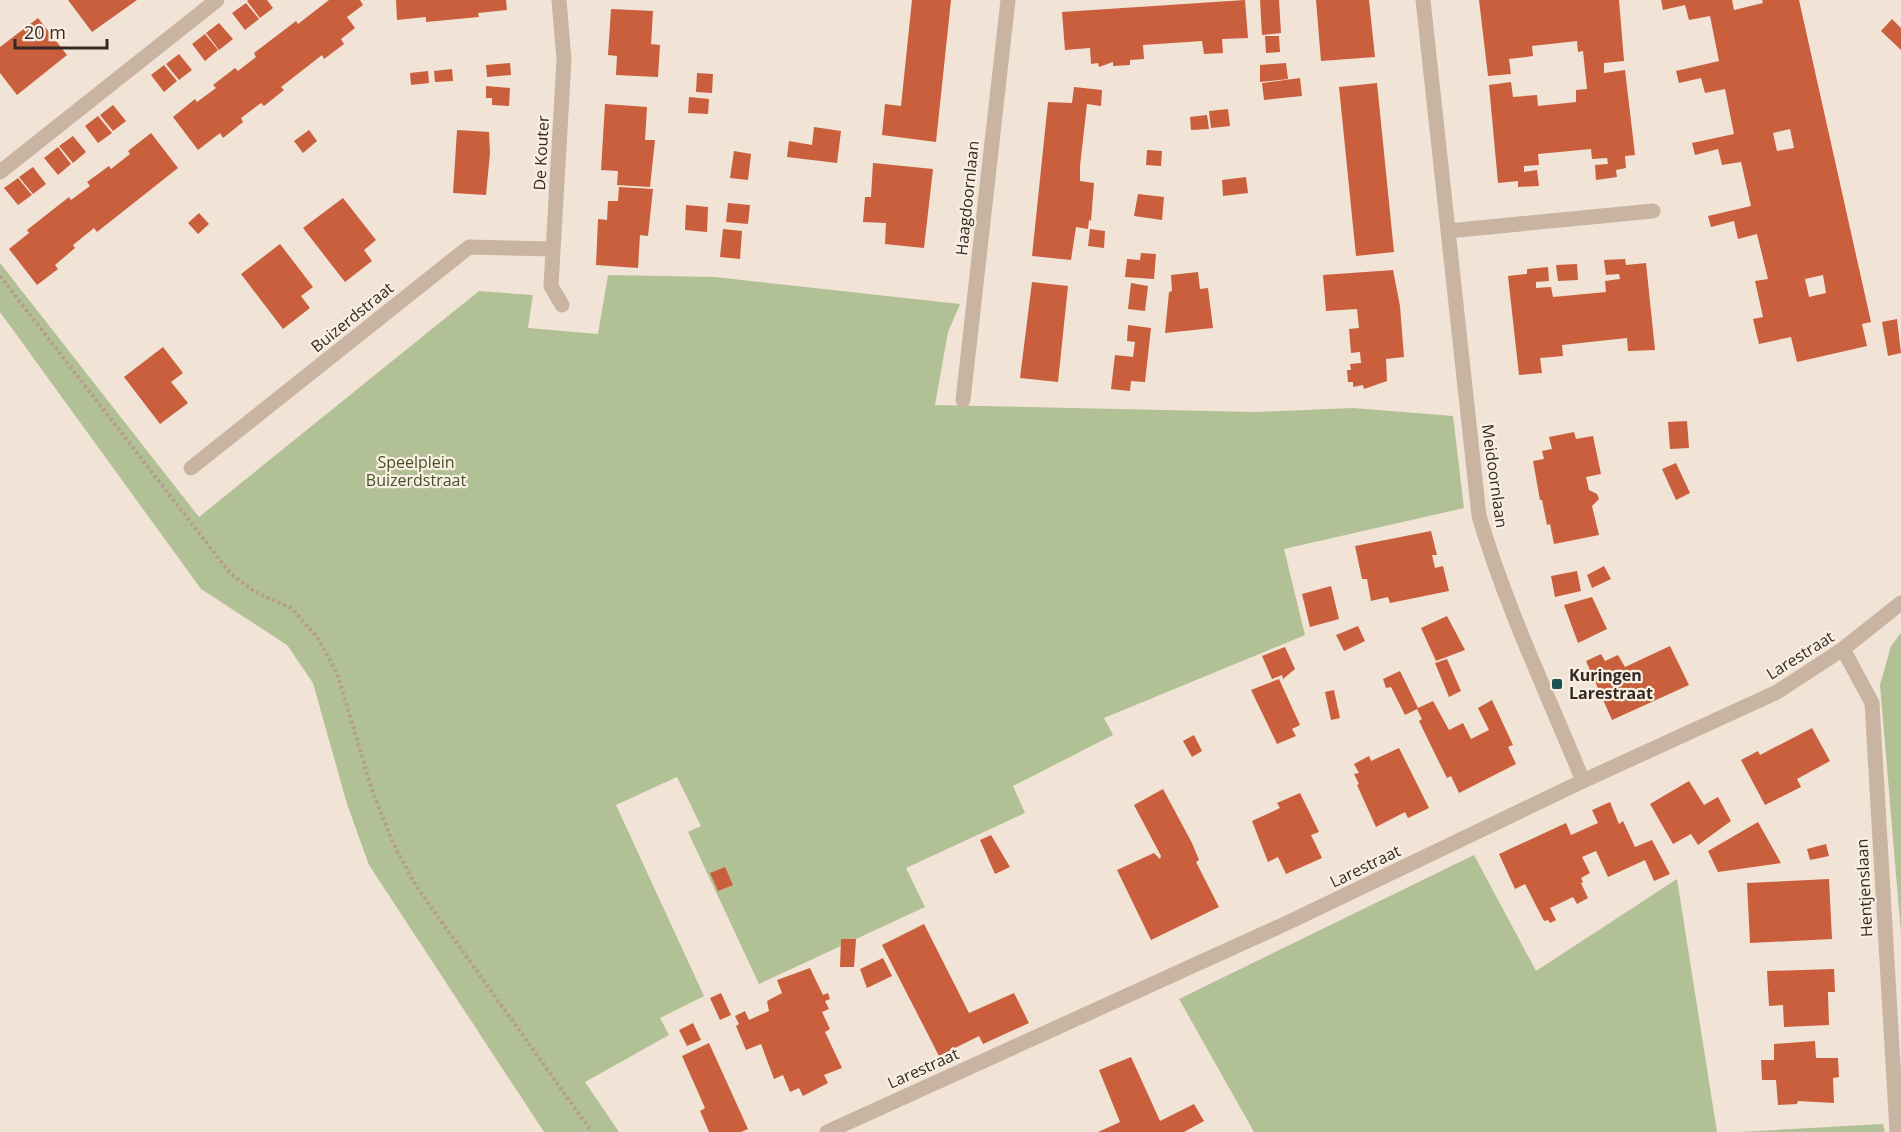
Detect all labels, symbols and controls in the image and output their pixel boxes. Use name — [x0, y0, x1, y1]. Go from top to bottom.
scale bar — [15, 12, 106, 50]
text: 20 m — [24, 20, 66, 44]
street label: De Kouter — [528, 114, 554, 191]
street label: Haagdoornlaan — [950, 140, 984, 256]
street label: Buizerdstraat — [306, 277, 398, 357]
street label: Meidoornlaan — [1477, 423, 1513, 529]
park label: Speelplein Buizerdstraat — [366, 451, 466, 491]
street label: Larestraat — [1762, 625, 1838, 684]
place label: Kuringen Larestraat — [1569, 664, 1653, 704]
marker: Kuringen Larestraat — [1550, 677, 1564, 691]
street label: Hentjenslaan — [1850, 838, 1878, 938]
street label: Larestraat — [1326, 839, 1404, 893]
street label: Larestraat — [884, 1042, 963, 1094]

